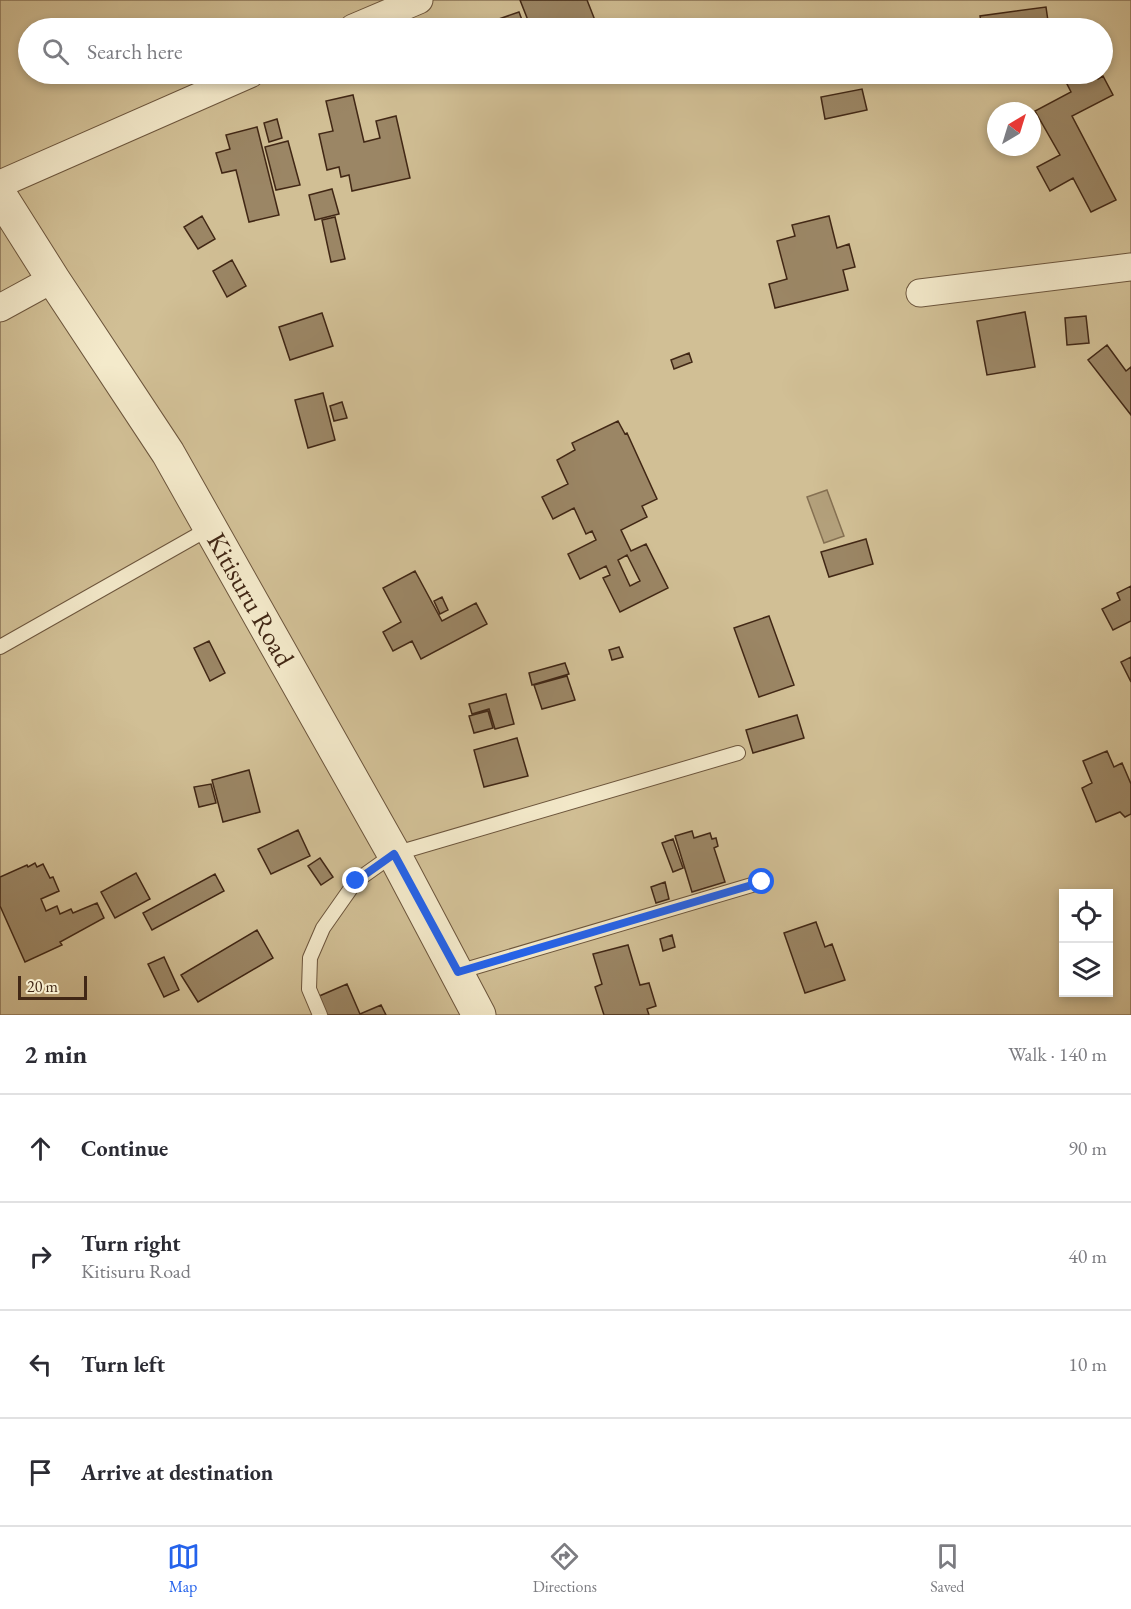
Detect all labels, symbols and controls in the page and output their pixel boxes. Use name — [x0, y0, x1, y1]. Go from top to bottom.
search box — [18, 18, 1113, 84]
icon: search — [39, 35, 72, 68]
text: Search here — [87, 37, 182, 66]
north arrow — [987, 102, 1041, 156]
street label: Kitisuru Road — [199, 526, 303, 673]
route end — [342, 867, 368, 893]
route start — [748, 868, 774, 894]
map controls — [1059, 889, 1113, 997]
button: locate — [1059, 889, 1113, 943]
button: layers — [1059, 943, 1113, 997]
scale bar — [18, 973, 87, 1001]
text: 20 m — [27, 976, 58, 997]
text: 2 min — [24, 1037, 87, 1071]
text: Walk · 140 m — [1008, 1041, 1107, 1067]
icon: ahead — [24, 1132, 57, 1165]
text: Continue — [81, 1134, 168, 1163]
text: 90 m — [1068, 1135, 1107, 1161]
text: Turn right — [81, 1229, 180, 1258]
icon: right — [24, 1240, 57, 1273]
text: 40 m — [1068, 1243, 1107, 1269]
text: Kitisuru Road — [81, 1258, 191, 1284]
icon: left — [24, 1348, 57, 1381]
text: Turn left — [81, 1350, 165, 1379]
text: 10 m — [1068, 1351, 1107, 1377]
icon: arrive — [24, 1456, 57, 1489]
text: Arrive at destination — [81, 1458, 273, 1487]
tab: Map — [167, 1540, 200, 1597]
tab: Directions — [533, 1540, 597, 1597]
tab: Saved — [930, 1540, 964, 1597]

